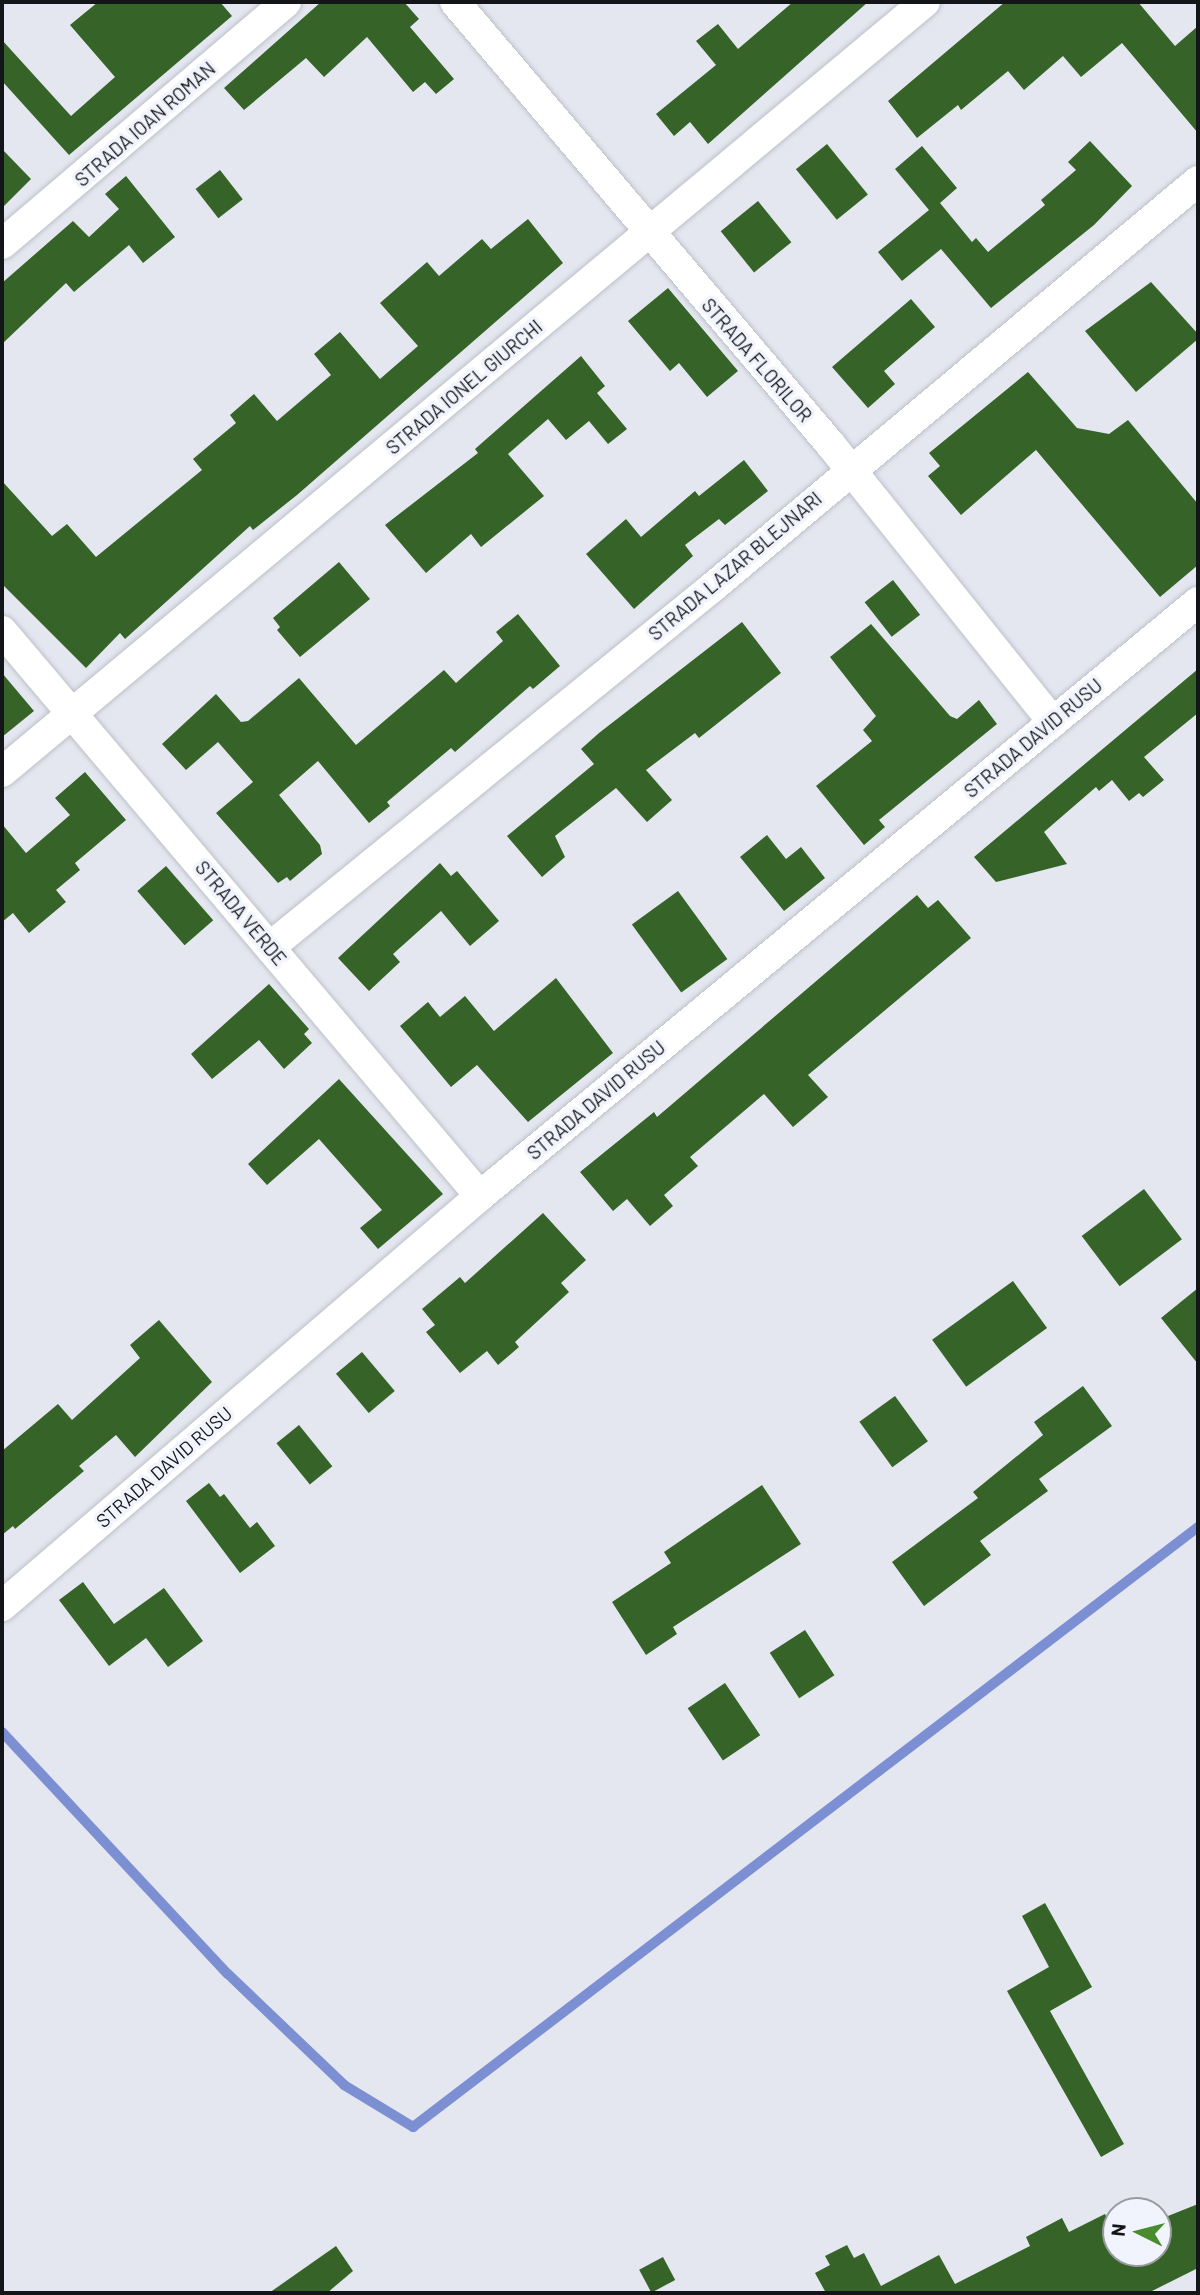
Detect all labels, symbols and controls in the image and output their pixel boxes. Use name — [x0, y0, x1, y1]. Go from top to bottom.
street label: STRADA IOAN ROMAN — [70, 57, 220, 191]
street label: STRADA FLORILOR — [697, 294, 817, 426]
street label: STRADA IONEL GIURCHI — [381, 315, 547, 459]
street label: STRADA LAZAR BLEJNARI — [644, 487, 826, 645]
street label: STRADA DAVID RUSU — [959, 674, 1107, 802]
street label: STRADA VERDE — [191, 856, 291, 970]
street label: STRADA DAVID RUSU — [522, 1036, 670, 1164]
street label: STRADA DAVID RUSU — [91, 1402, 237, 1532]
north arrow — [1102, 2197, 1172, 2267]
text: N — [1106, 2222, 1130, 2237]

